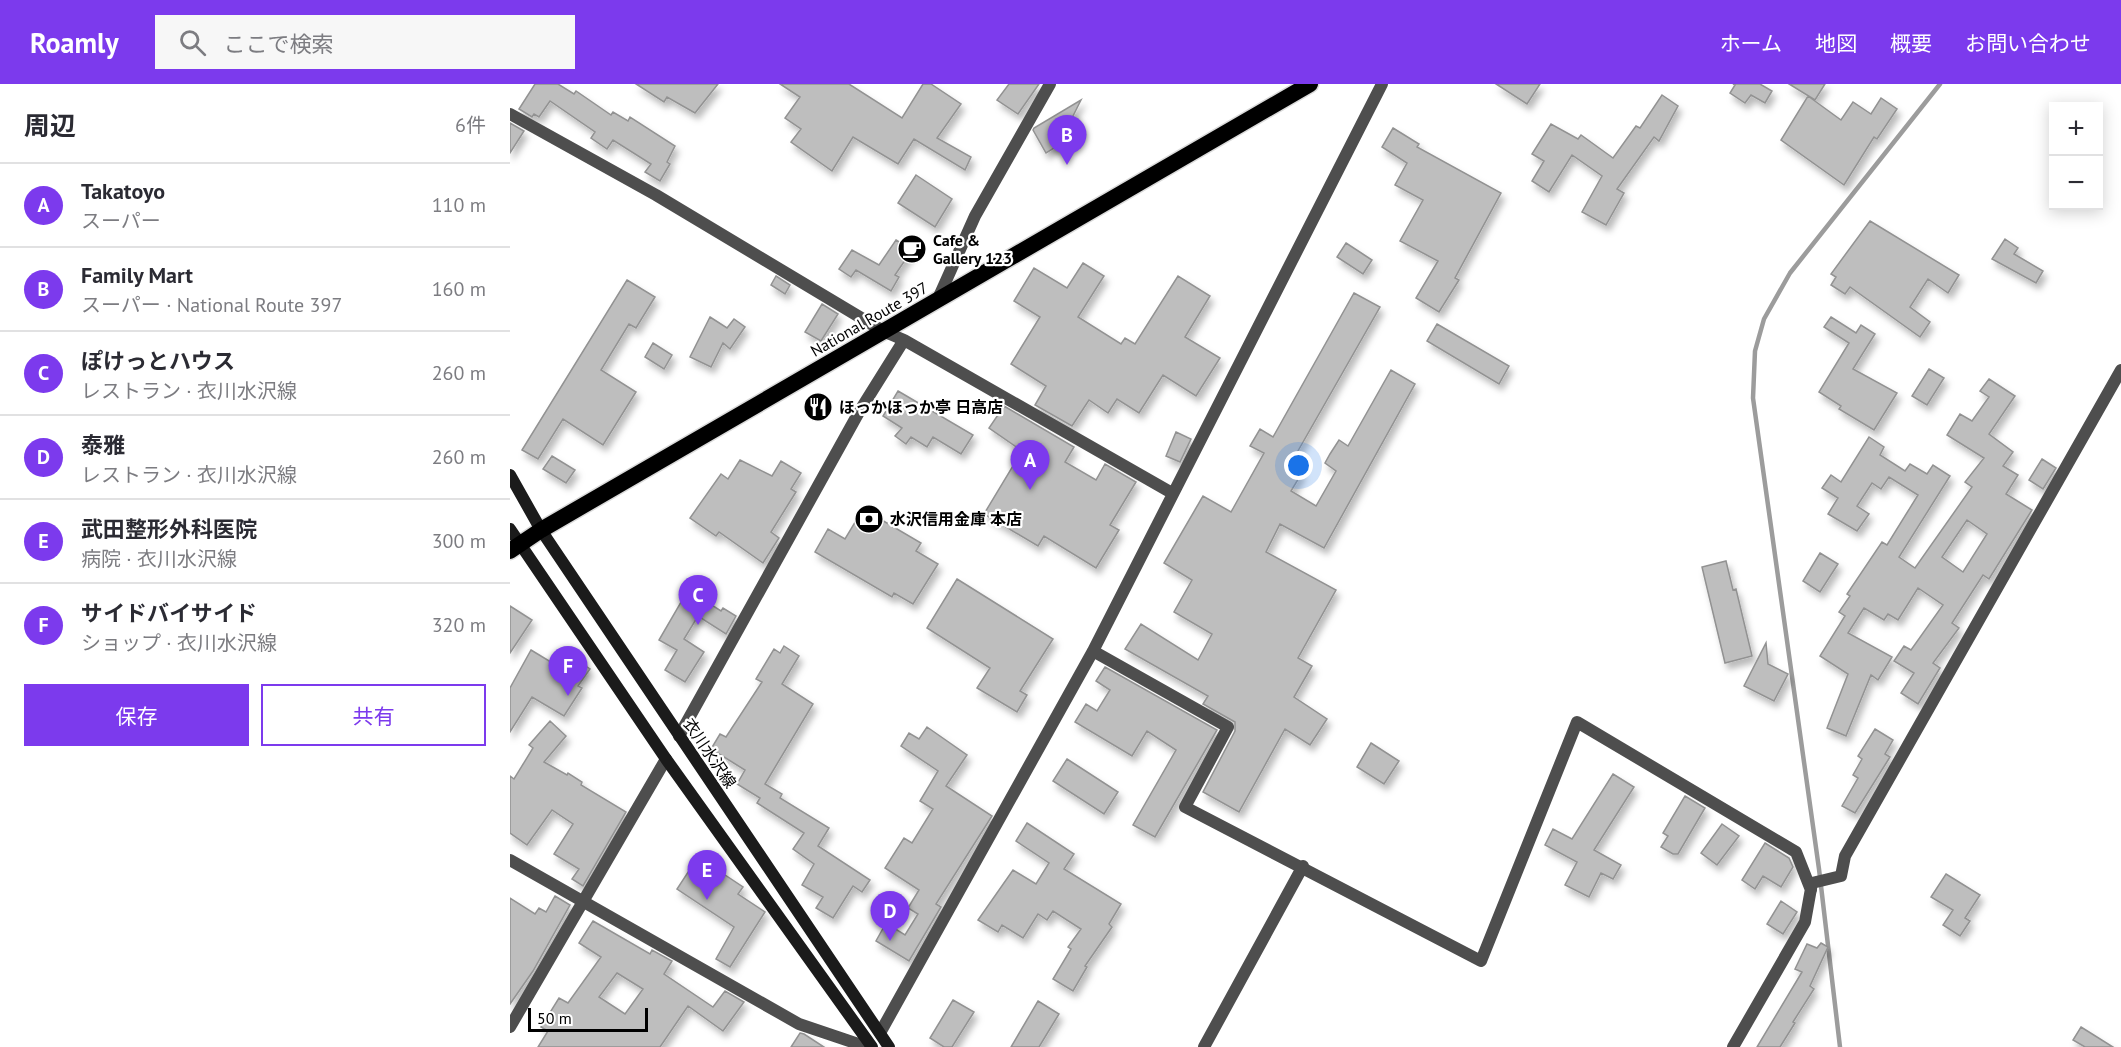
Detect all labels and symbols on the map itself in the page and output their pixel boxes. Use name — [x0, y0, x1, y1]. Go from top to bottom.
pin: B — [1048, 116, 1086, 165]
place label: Cafe & Gallery 123 — [933, 230, 1012, 268]
cafe icon: Cafe & Gallery 123 — [896, 233, 928, 265]
street label: National Route 397 — [807, 277, 931, 361]
restaurant icon: ほっかほっか亭 日高店 — [802, 391, 834, 423]
place label: ほっかほっか亭 日高店 — [839, 397, 1003, 417]
pin: A — [1010, 440, 1050, 490]
your location — [1284, 451, 1313, 480]
bank icon: 水沢信用金庫 本店 — [853, 503, 885, 535]
place label: 水沢信用金庫 本店 — [890, 509, 1022, 529]
pin: C — [678, 576, 717, 625]
pin: F — [548, 646, 588, 696]
street label: 衣川水沢線 — [679, 714, 741, 792]
pin: E — [688, 850, 726, 900]
pin: D — [870, 892, 910, 941]
scale bar — [528, 1005, 648, 1032]

